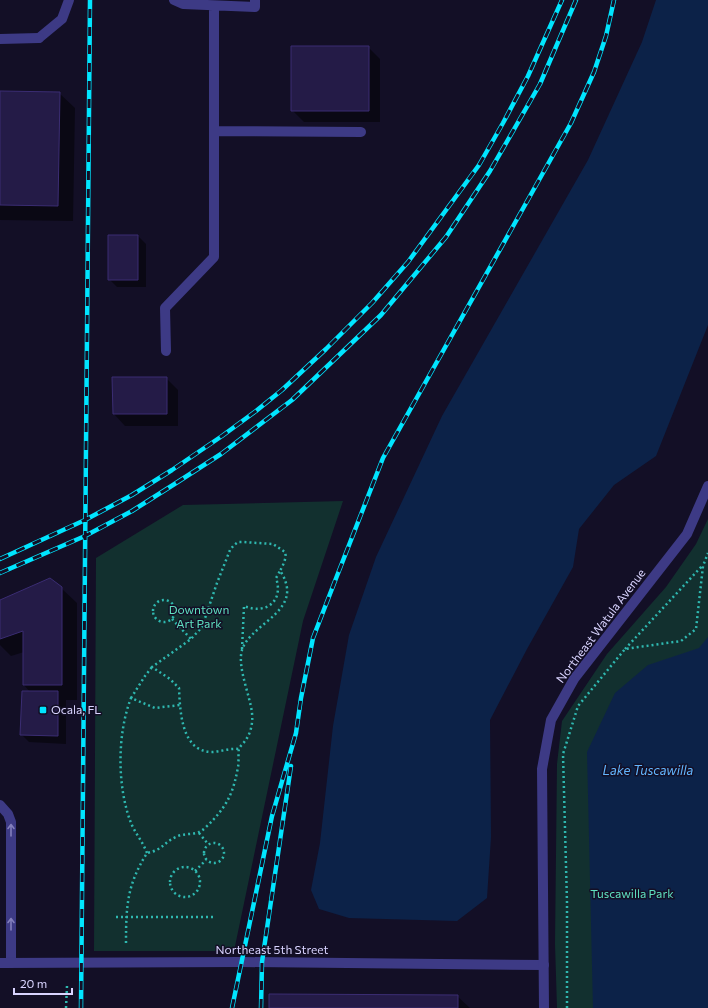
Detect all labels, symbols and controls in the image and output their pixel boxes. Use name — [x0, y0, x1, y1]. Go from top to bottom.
street label: Northeast Watula Avenue — [553, 566, 648, 685]
park label: Downtown Art Park — [169, 602, 229, 630]
place label: Ocala, FL — [51, 702, 101, 716]
marker: Ocala, FL — [38, 705, 48, 715]
water label: Lake Tuscawilla — [603, 762, 694, 778]
one-way arrow — [7, 824, 15, 837]
park label: Tuscawilla Park — [590, 886, 674, 900]
one-way arrow — [7, 918, 15, 931]
street label: Northeast 5th Street — [216, 942, 329, 956]
scale bar — [14, 970, 72, 996]
text: 20 m — [20, 976, 47, 990]

